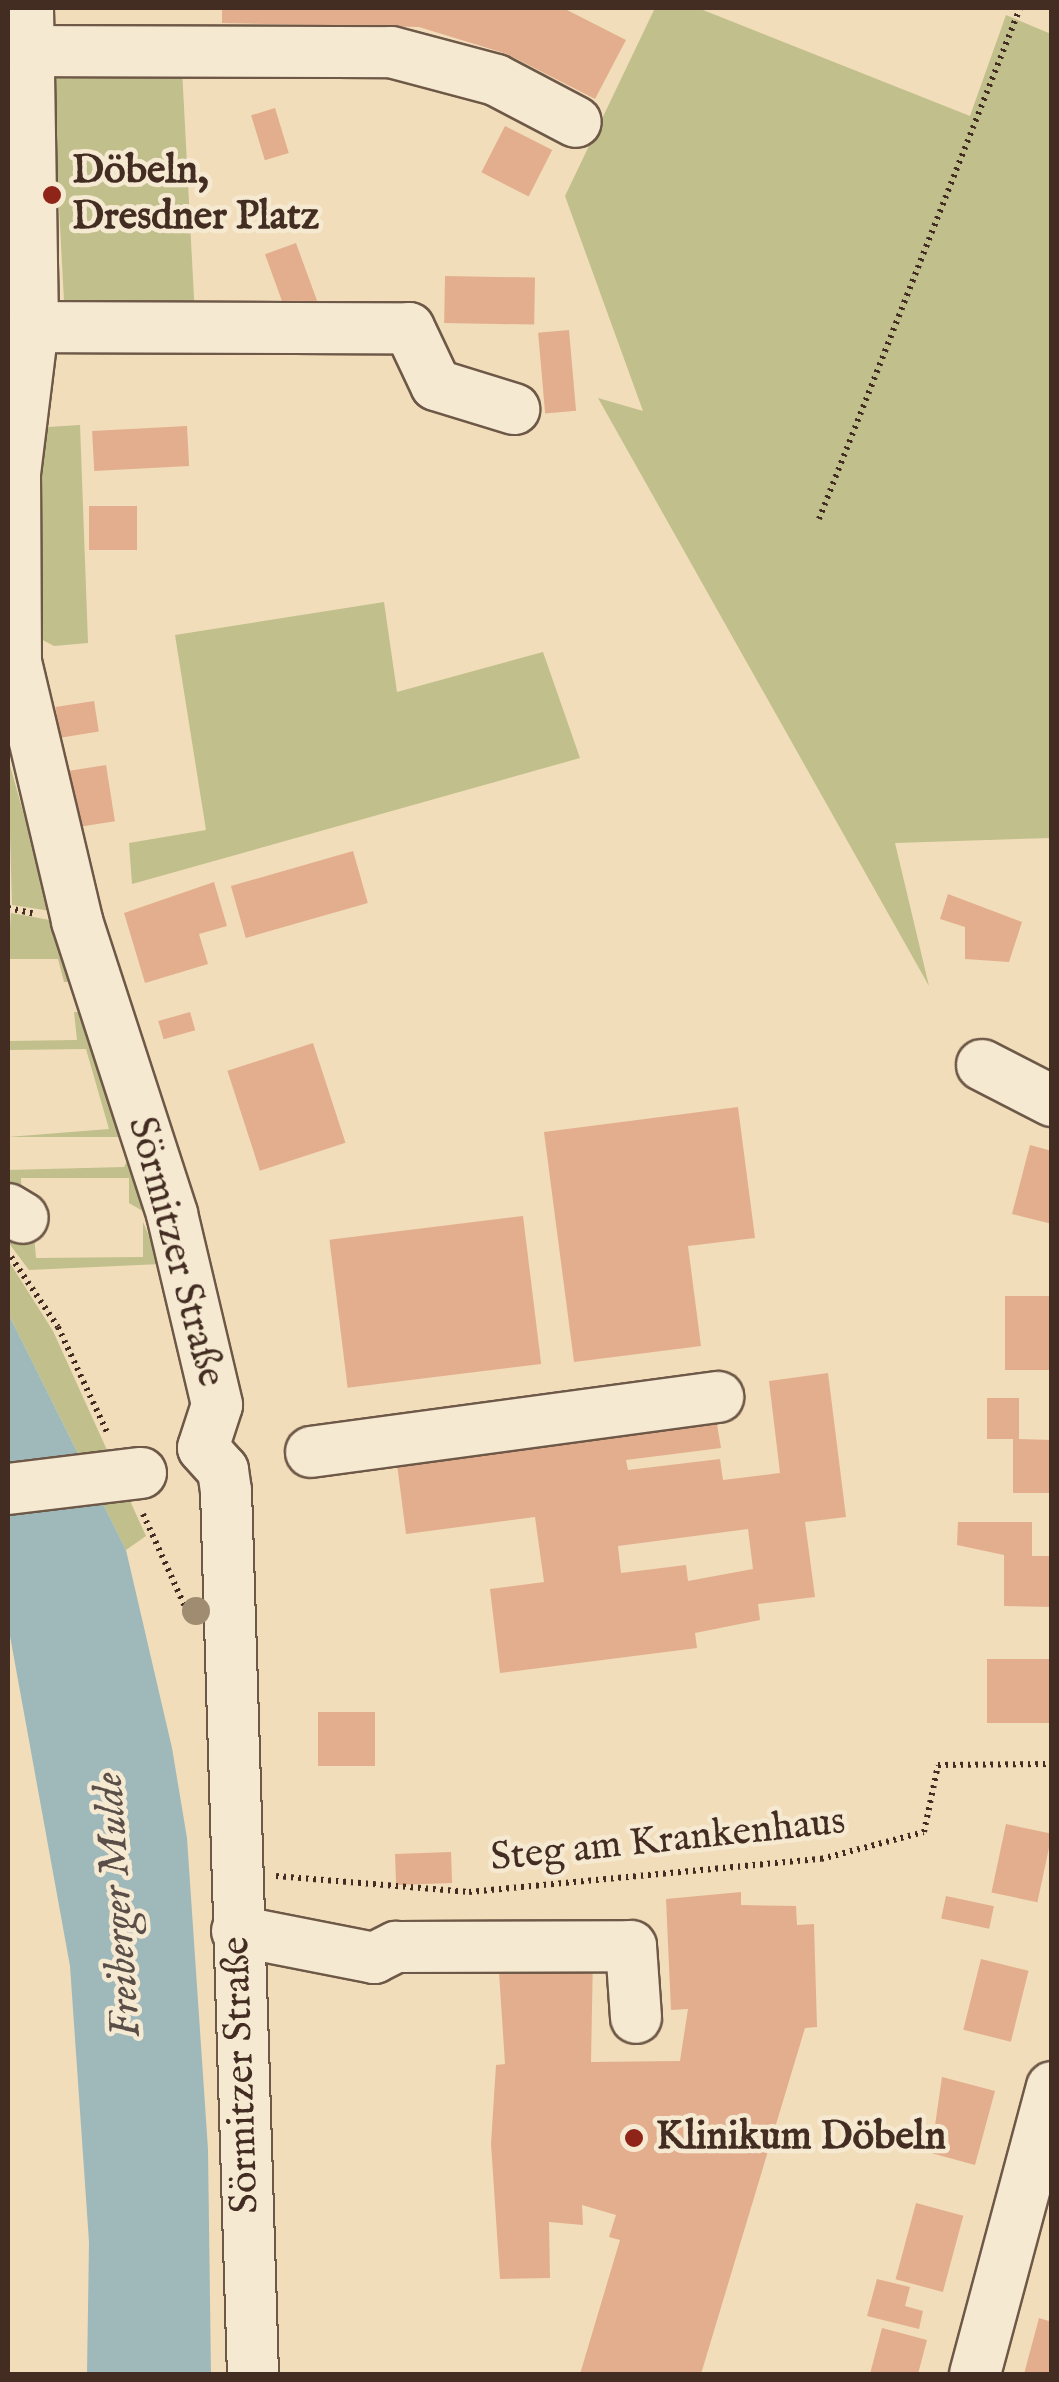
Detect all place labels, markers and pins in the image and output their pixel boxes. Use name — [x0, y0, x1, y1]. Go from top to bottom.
place label: Döbeln, Dresdner Platz — [72, 148, 319, 242]
marker: Döbeln, Dresdner Platz — [41, 184, 63, 206]
place label: Klinikum Döbeln — [656, 2114, 946, 2162]
marker: Klinikum Döbeln — [621, 2125, 647, 2151]

